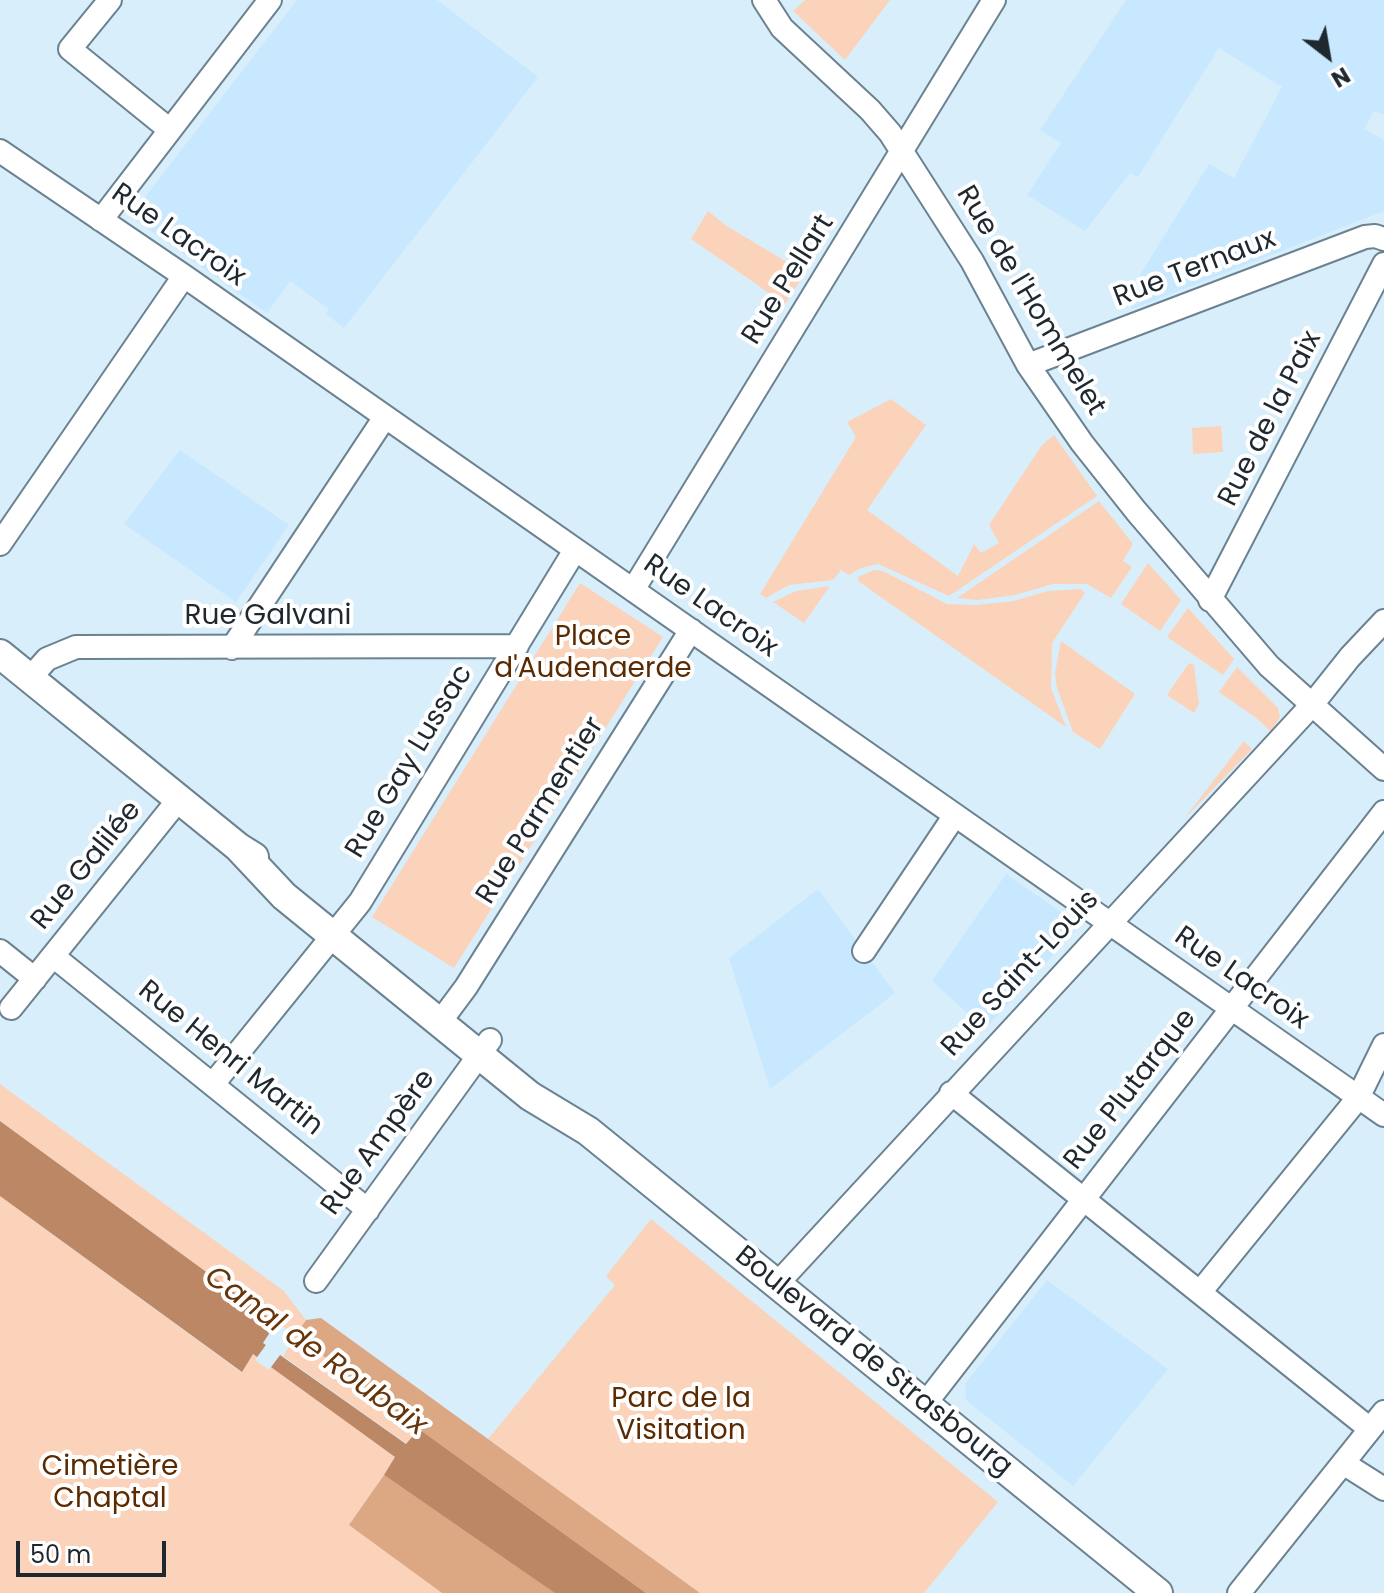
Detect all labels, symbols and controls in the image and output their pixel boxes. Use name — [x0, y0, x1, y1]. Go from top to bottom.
north arrow — [1288, 16, 1368, 96]
text: N — [1326, 59, 1356, 95]
street label: Rue Lacroix — [104, 177, 252, 295]
street label: Rue de l'Hommelet — [948, 180, 1112, 422]
street label: Rue Pellart — [736, 209, 842, 351]
street label: Rue Ternaux — [1109, 223, 1281, 315]
street label: Rue de la Paix — [1212, 326, 1330, 512]
street label: Rue Lacroix — [636, 548, 784, 666]
street label: Rue Galvani — [185, 600, 351, 634]
park label: Place d'Audenaerde — [494, 621, 692, 687]
street label: Rue Gay Lussac — [339, 660, 481, 864]
street label: Rue Parmentier — [470, 711, 612, 911]
street label: Rue Galilée — [25, 795, 149, 937]
street label: Rue Saint-Louis — [935, 884, 1107, 1064]
street label: Rue Lacroix — [1167, 920, 1315, 1038]
street label: Rue Henri Martin — [131, 974, 329, 1144]
street label: Rue Plutarque — [1058, 1003, 1204, 1177]
street label: Rue Ampère — [315, 1064, 443, 1222]
street label: Boulevard de Strasbourg — [727, 1240, 1019, 1484]
water label: Canal de Roubaix — [197, 1259, 433, 1445]
park label: Parc de la Visitation — [611, 1383, 751, 1449]
park label: Cimetière Chaptal — [42, 1451, 178, 1517]
scale bar — [20, 1525, 170, 1575]
text: 50 m — [30, 1538, 91, 1571]

